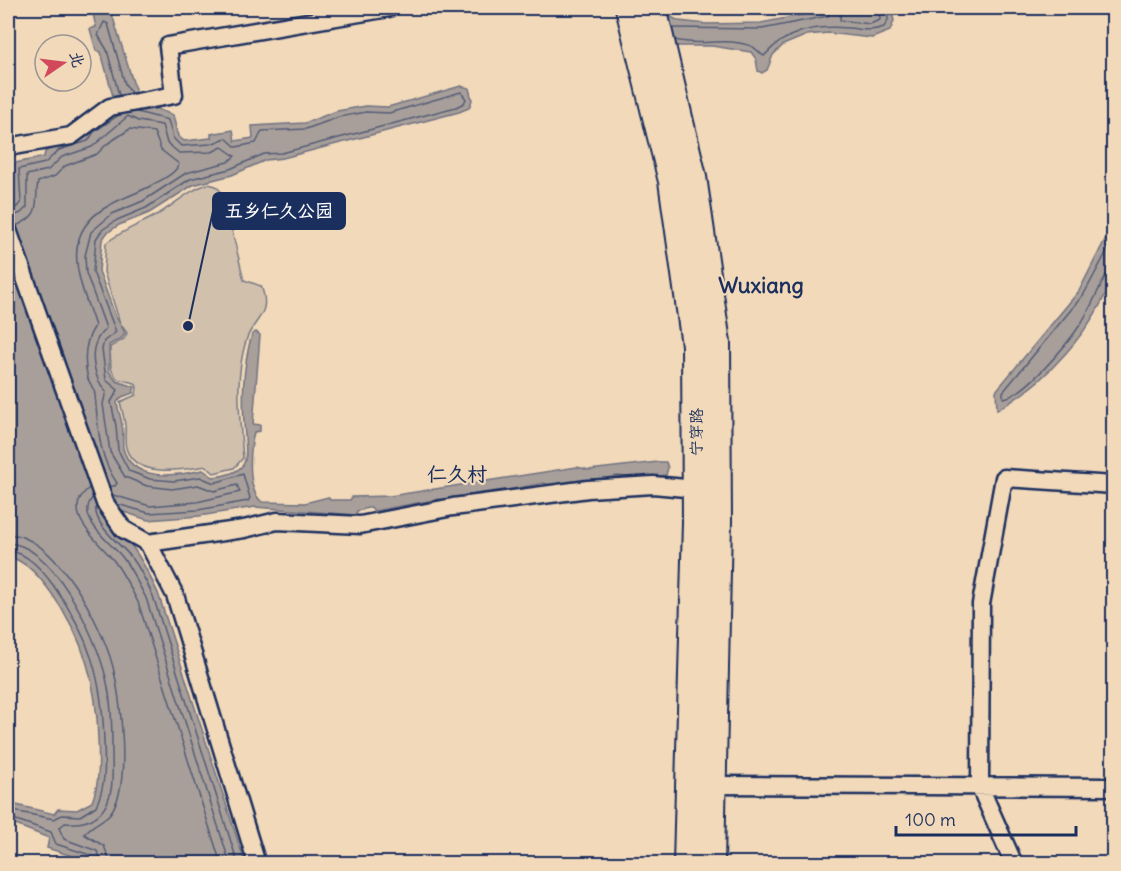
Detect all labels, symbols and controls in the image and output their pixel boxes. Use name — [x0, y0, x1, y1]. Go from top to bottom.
north arrow — [33, 33, 93, 93]
text: 北 — [66, 49, 89, 70]
callout: 五乡仁久公园 — [213, 193, 345, 229]
text: 五乡仁久公园 — [225, 199, 333, 222]
district label: Wuxiang — [718, 271, 804, 299]
street label: 宁穿路 — [686, 408, 706, 456]
district label: 仁久村 — [427, 461, 487, 486]
scale bar — [896, 799, 1076, 837]
text: 100 m — [905, 808, 956, 831]

